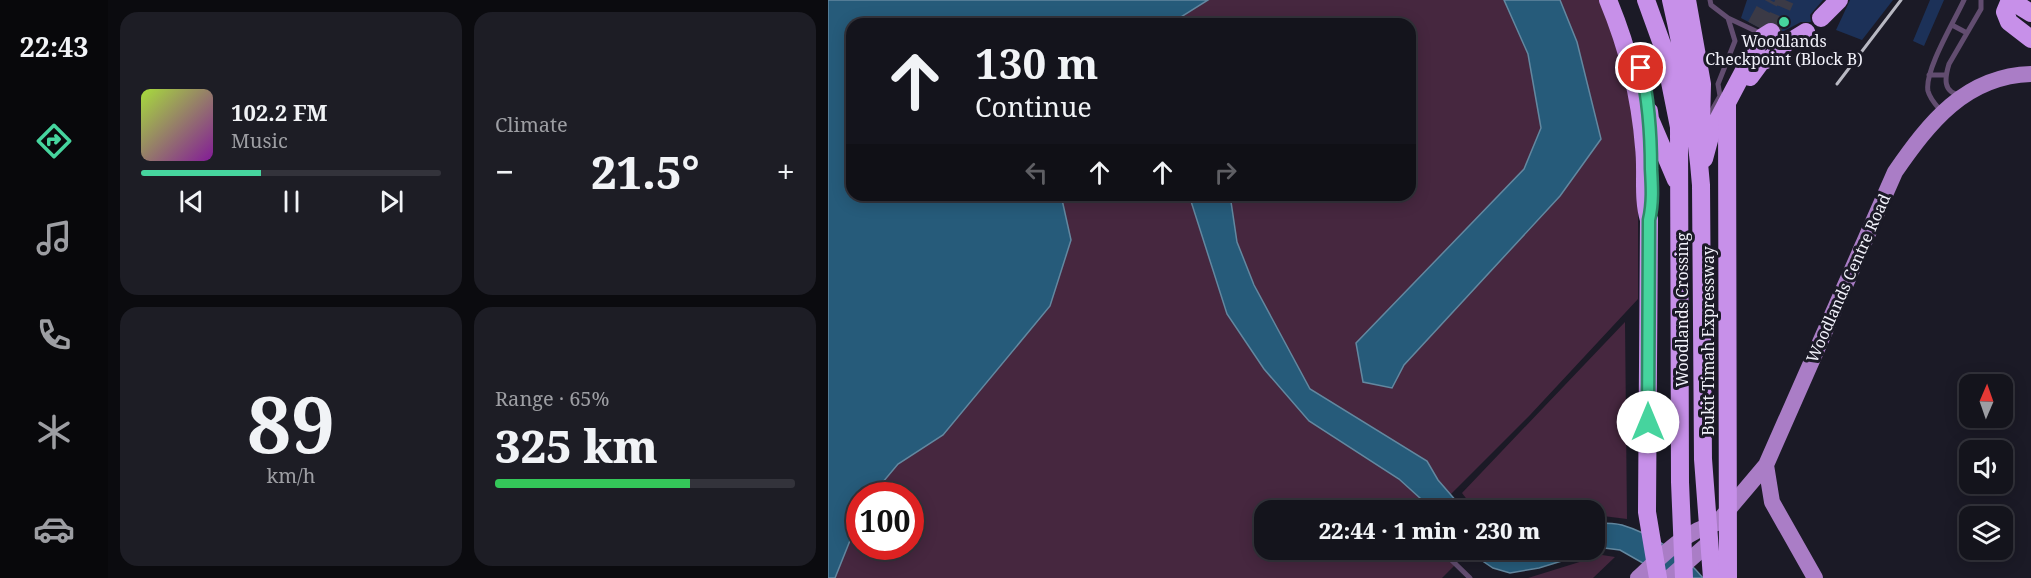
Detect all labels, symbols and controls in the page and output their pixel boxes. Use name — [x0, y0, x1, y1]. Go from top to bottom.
marker: Woodlands Checkpoint (Block B) — [1777, 15, 1791, 29]
text: 22:43 — [19, 28, 89, 65]
place label: Woodlands Checkpoint (Block B) — [1705, 30, 1863, 70]
text: 130 m — [975, 34, 1099, 91]
icon: ahead — [876, 42, 954, 120]
pin — [1615, 42, 1666, 93]
icon: arrive — [1624, 51, 1657, 84]
text: Continue — [975, 88, 1092, 125]
text: 102.2 FM — [231, 97, 328, 127]
text: Climate — [495, 111, 568, 138]
icon: directions — [33, 120, 75, 162]
text: Music — [231, 127, 288, 154]
text: 21.5° — [591, 141, 700, 202]
text: − — [495, 149, 514, 194]
text: + — [777, 149, 795, 194]
icon: left — [1020, 156, 1053, 189]
icon: ahead — [1083, 156, 1116, 189]
icon: ahead — [1146, 156, 1179, 189]
icon: right — [1209, 156, 1242, 189]
icon: previous — [175, 185, 208, 218]
icon: pause — [275, 185, 308, 218]
icon: next — [375, 185, 408, 218]
street label: Woodlands Centre Road — [1801, 190, 1895, 366]
icon: music — [33, 217, 75, 259]
street label: Woodlands Crossing — [1671, 232, 1693, 387]
street label: Bukit Timah Expressway — [1697, 245, 1719, 436]
icon: phone — [33, 314, 75, 356]
text: 89 — [247, 370, 335, 476]
north arrow — [1959, 374, 2013, 428]
map controls — [1959, 374, 2013, 560]
text: Range · 65% — [495, 385, 609, 412]
position arrow — [1616, 390, 1680, 454]
icon: climate — [33, 411, 75, 453]
text: 325 km — [495, 415, 658, 476]
button: sound — [1959, 440, 2013, 494]
text: km/h — [266, 462, 316, 489]
speed limit sign: 100 — [846, 482, 924, 560]
button: layers — [1959, 506, 2013, 560]
icon: car — [33, 508, 75, 550]
text: 22:44 · 1 min · 230 m — [1319, 515, 1540, 545]

